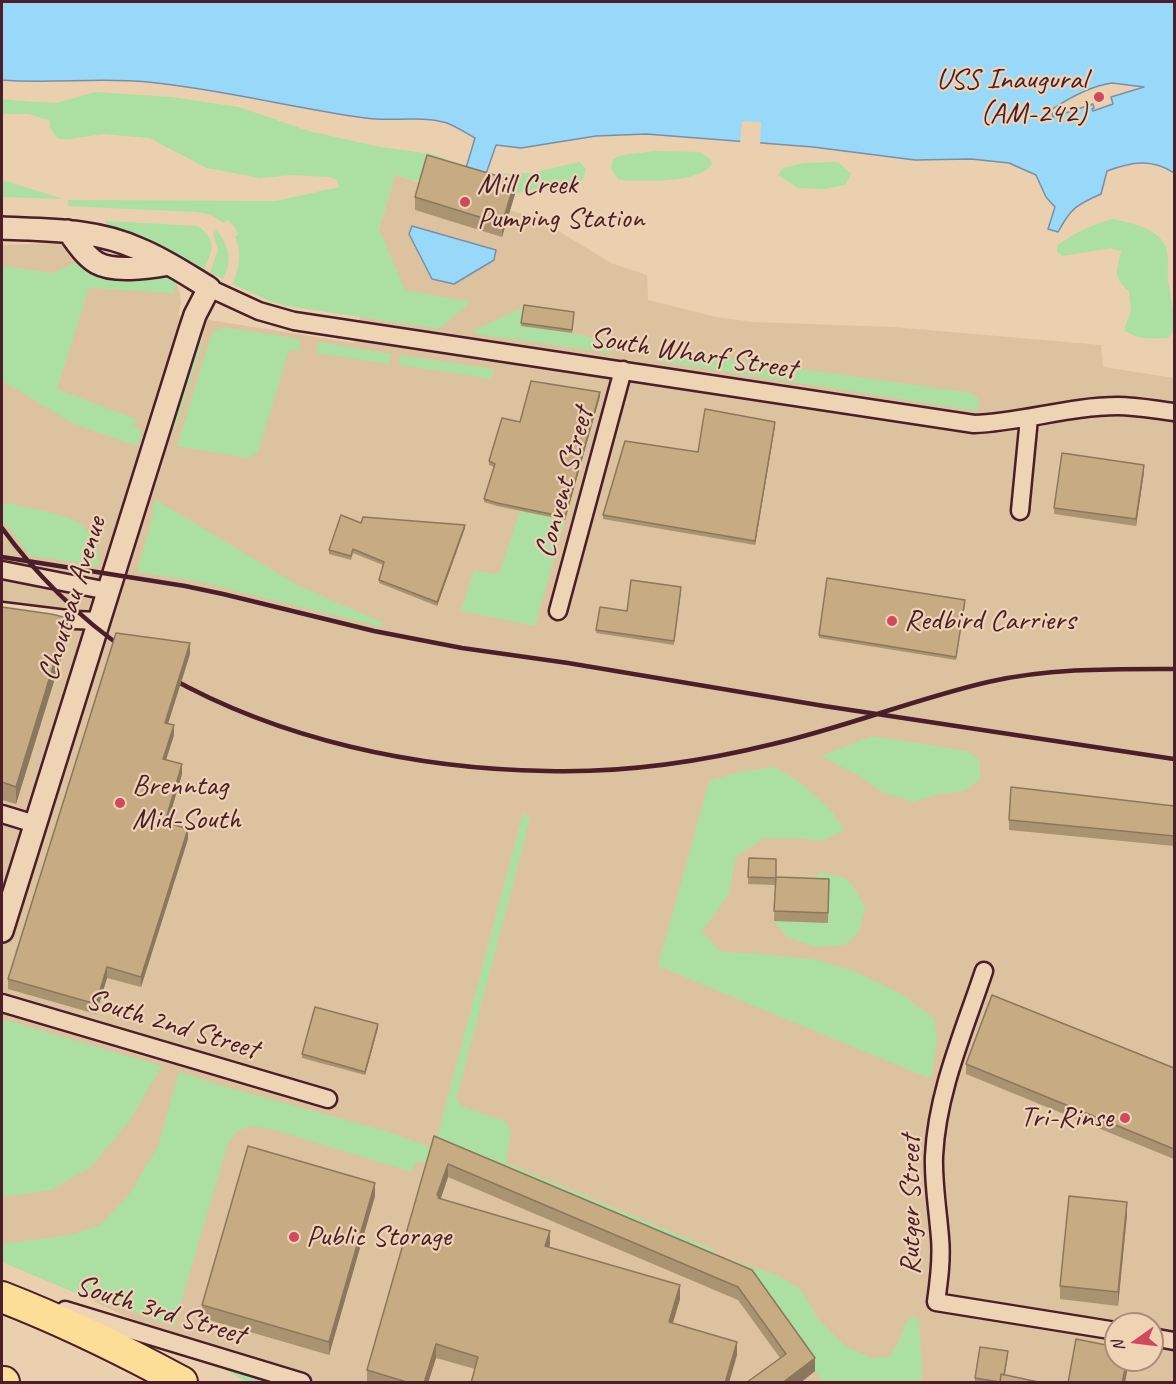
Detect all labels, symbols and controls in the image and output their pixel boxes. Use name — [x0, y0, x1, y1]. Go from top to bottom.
place label: USS Inaugural (AM-242) — [936, 62, 1087, 132]
marker: USS Inaugural (AM-242) — [1092, 90, 1106, 104]
place label: Mill Creek Pumping Station — [477, 167, 644, 237]
marker: Mill Creek Pumping Station — [458, 195, 472, 209]
street label: South Wharf Street — [587, 320, 799, 388]
street label: Convent Street — [528, 404, 602, 562]
street label: Chouteau Avenue — [31, 513, 115, 685]
place label: Redbird Carriers — [904, 603, 1075, 639]
marker: Redbird Carriers — [885, 614, 899, 628]
place label: Brenntag Mid-South — [132, 768, 241, 838]
marker: Brenntag Mid-South — [113, 796, 127, 810]
street label: South 2nd Street — [82, 982, 262, 1068]
place label: Tri-Rinse — [1020, 1100, 1113, 1136]
marker: Tri-Rinse — [1118, 1111, 1132, 1125]
street label: Rutger Street — [893, 1135, 929, 1275]
place label: Public Storage — [306, 1219, 451, 1255]
marker: Public Storage — [287, 1230, 301, 1244]
street label: South 3rd Street — [71, 1268, 249, 1354]
north arrow — [1104, 1312, 1164, 1372]
text: N — [1108, 1339, 1129, 1353]

